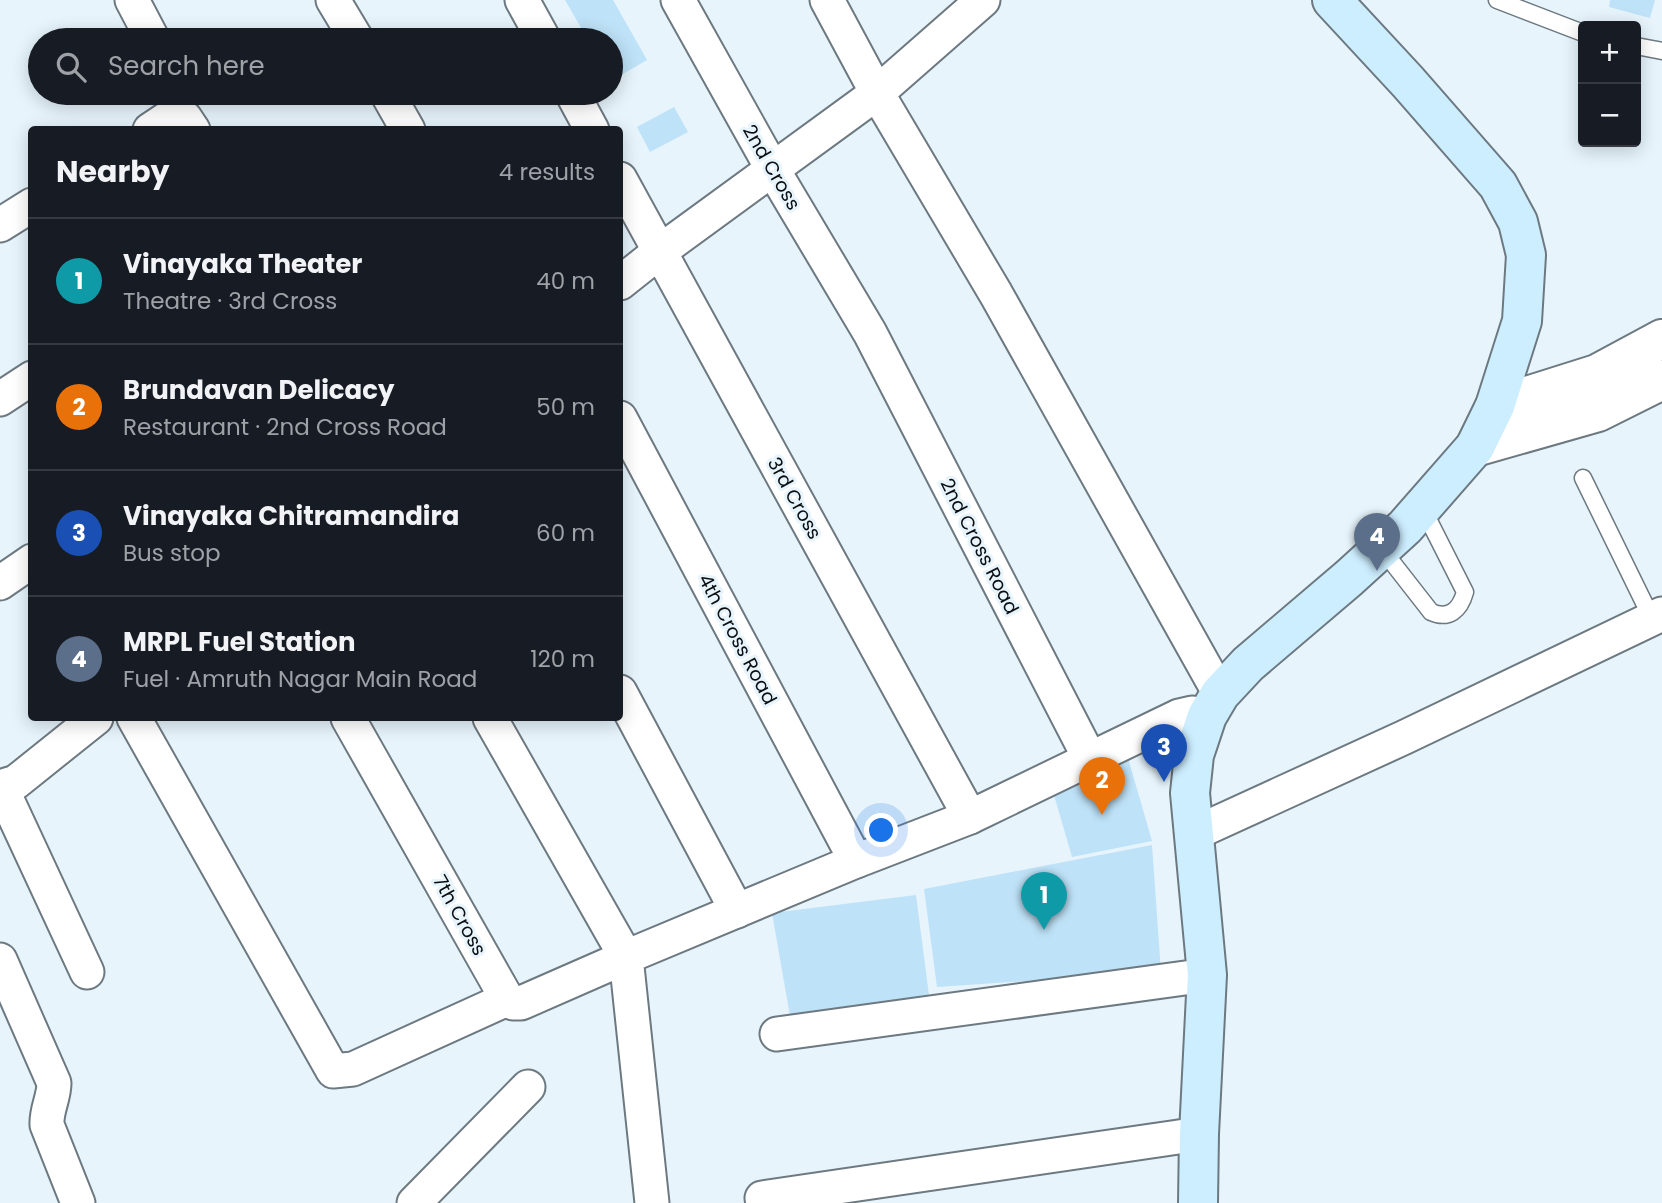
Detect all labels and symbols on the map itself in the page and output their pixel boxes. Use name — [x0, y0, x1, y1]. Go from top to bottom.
street label: 2nd Cross — [736, 119, 807, 215]
street label: 3rd Cross — [761, 452, 828, 544]
street label: 2nd Cross Road — [934, 474, 1025, 619]
pin: 4 — [1354, 513, 1400, 571]
street label: 4th Cross Road — [692, 569, 783, 709]
pin: 3 — [1141, 724, 1187, 782]
pin: 2 — [1079, 757, 1125, 815]
your location — [864, 813, 898, 847]
street label: 7th Cross — [426, 870, 493, 960]
pin: 1 — [1021, 872, 1067, 930]

